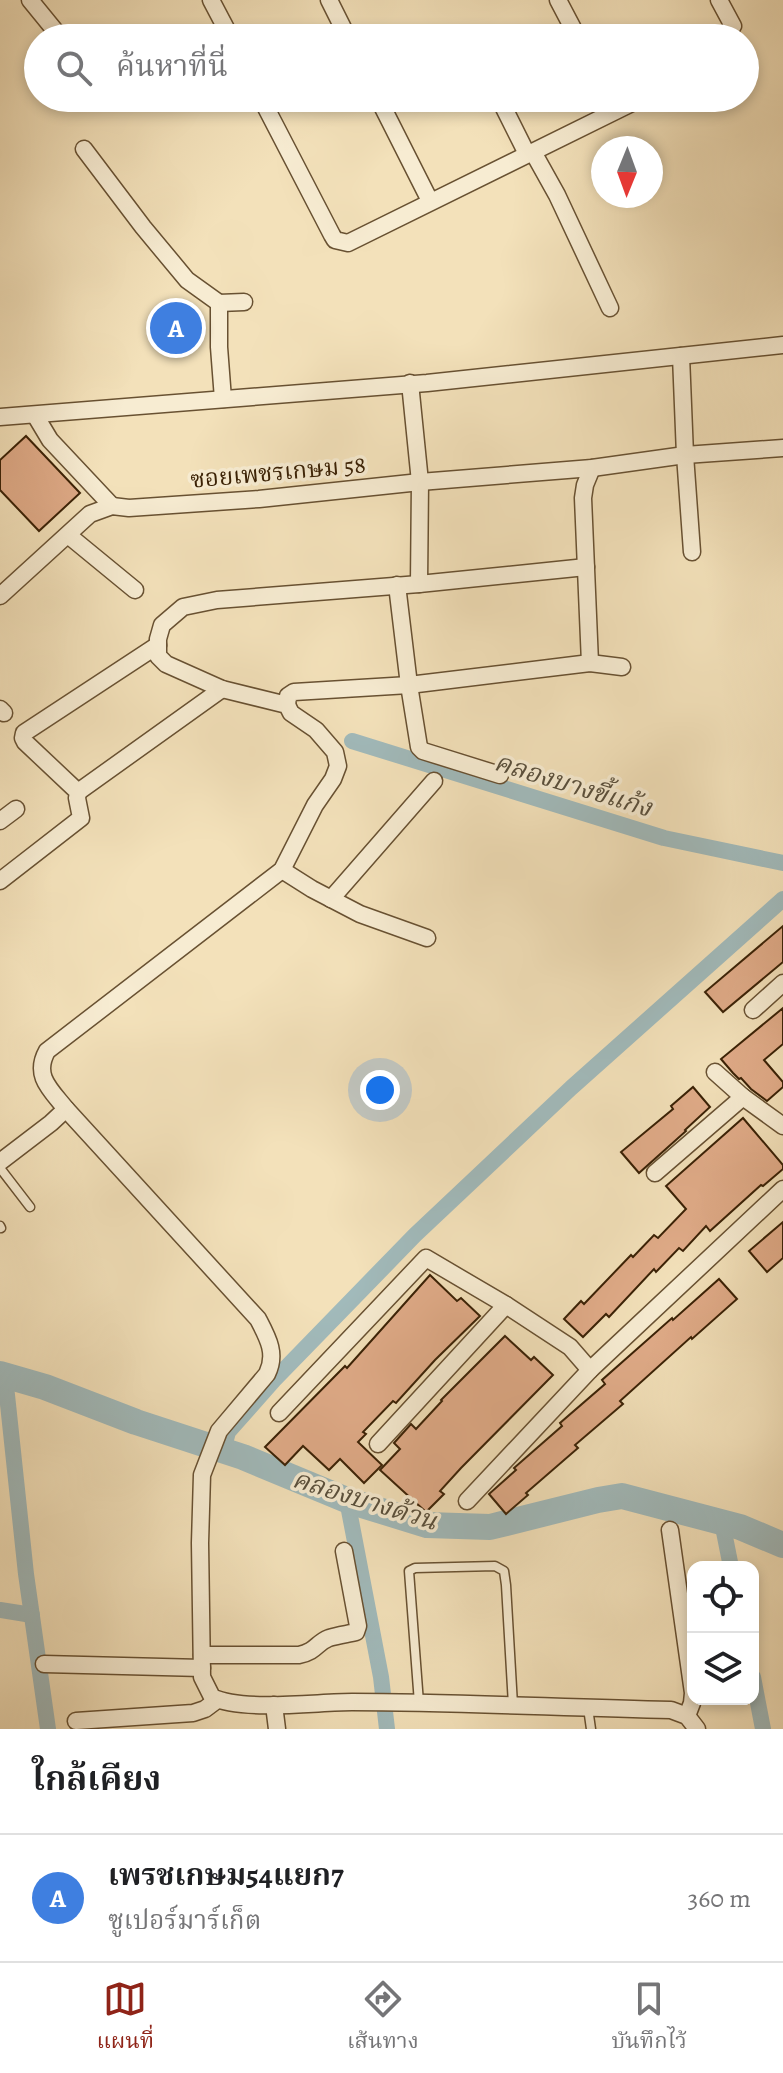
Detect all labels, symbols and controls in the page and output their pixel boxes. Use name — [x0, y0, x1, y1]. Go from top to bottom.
search box — [24, 24, 759, 112]
icon: search — [52, 46, 96, 90]
text: ค้นหาที่นี่ — [116, 46, 228, 86]
north arrow — [591, 136, 663, 208]
pin: A — [150, 298, 202, 358]
street label: ซอยเพชรเกษม 58 — [189, 448, 367, 496]
water label: คลองบางขี้แก้ง — [490, 743, 657, 826]
your location — [360, 1070, 400, 1110]
water label: คลองบางด้วน — [288, 1461, 442, 1539]
map controls — [687, 1561, 759, 1705]
button: locate — [687, 1561, 759, 1633]
button: layers — [687, 1633, 759, 1705]
text: ใกล้เคียง — [32, 1755, 161, 1802]
text: เพรชเกษม54แยก7 — [108, 1855, 344, 1895]
text: A — [50, 1881, 66, 1916]
text: 360 m — [688, 1881, 751, 1916]
text: ซูเปอร์มาร์เก็ต — [108, 1903, 261, 1938]
tab: แผนที่ — [96, 1977, 154, 2060]
tab: เส้นทาง — [347, 1977, 419, 2060]
tab: บันทึกไว้ — [612, 1977, 687, 2060]

